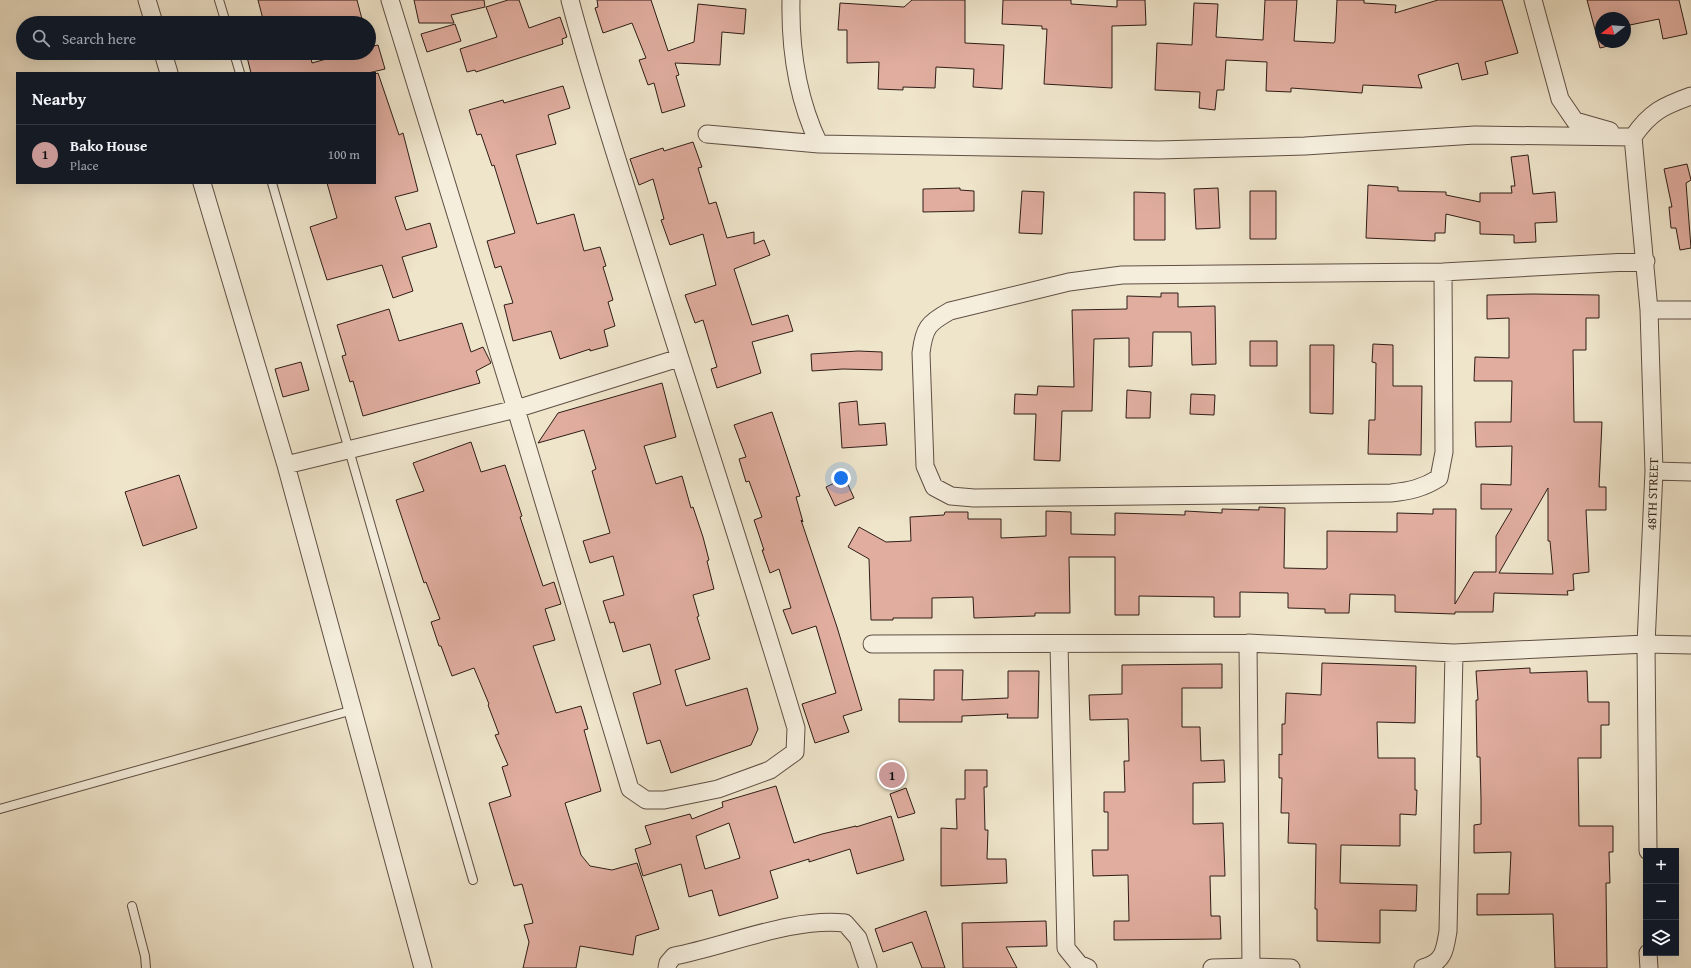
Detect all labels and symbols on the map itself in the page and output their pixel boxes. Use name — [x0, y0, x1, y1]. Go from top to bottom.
north arrow — [1595, 12, 1631, 48]
street label: 48TH STREET — [1642, 457, 1663, 531]
your location — [831, 468, 851, 488]
pin: 1 — [879, 760, 905, 790]

